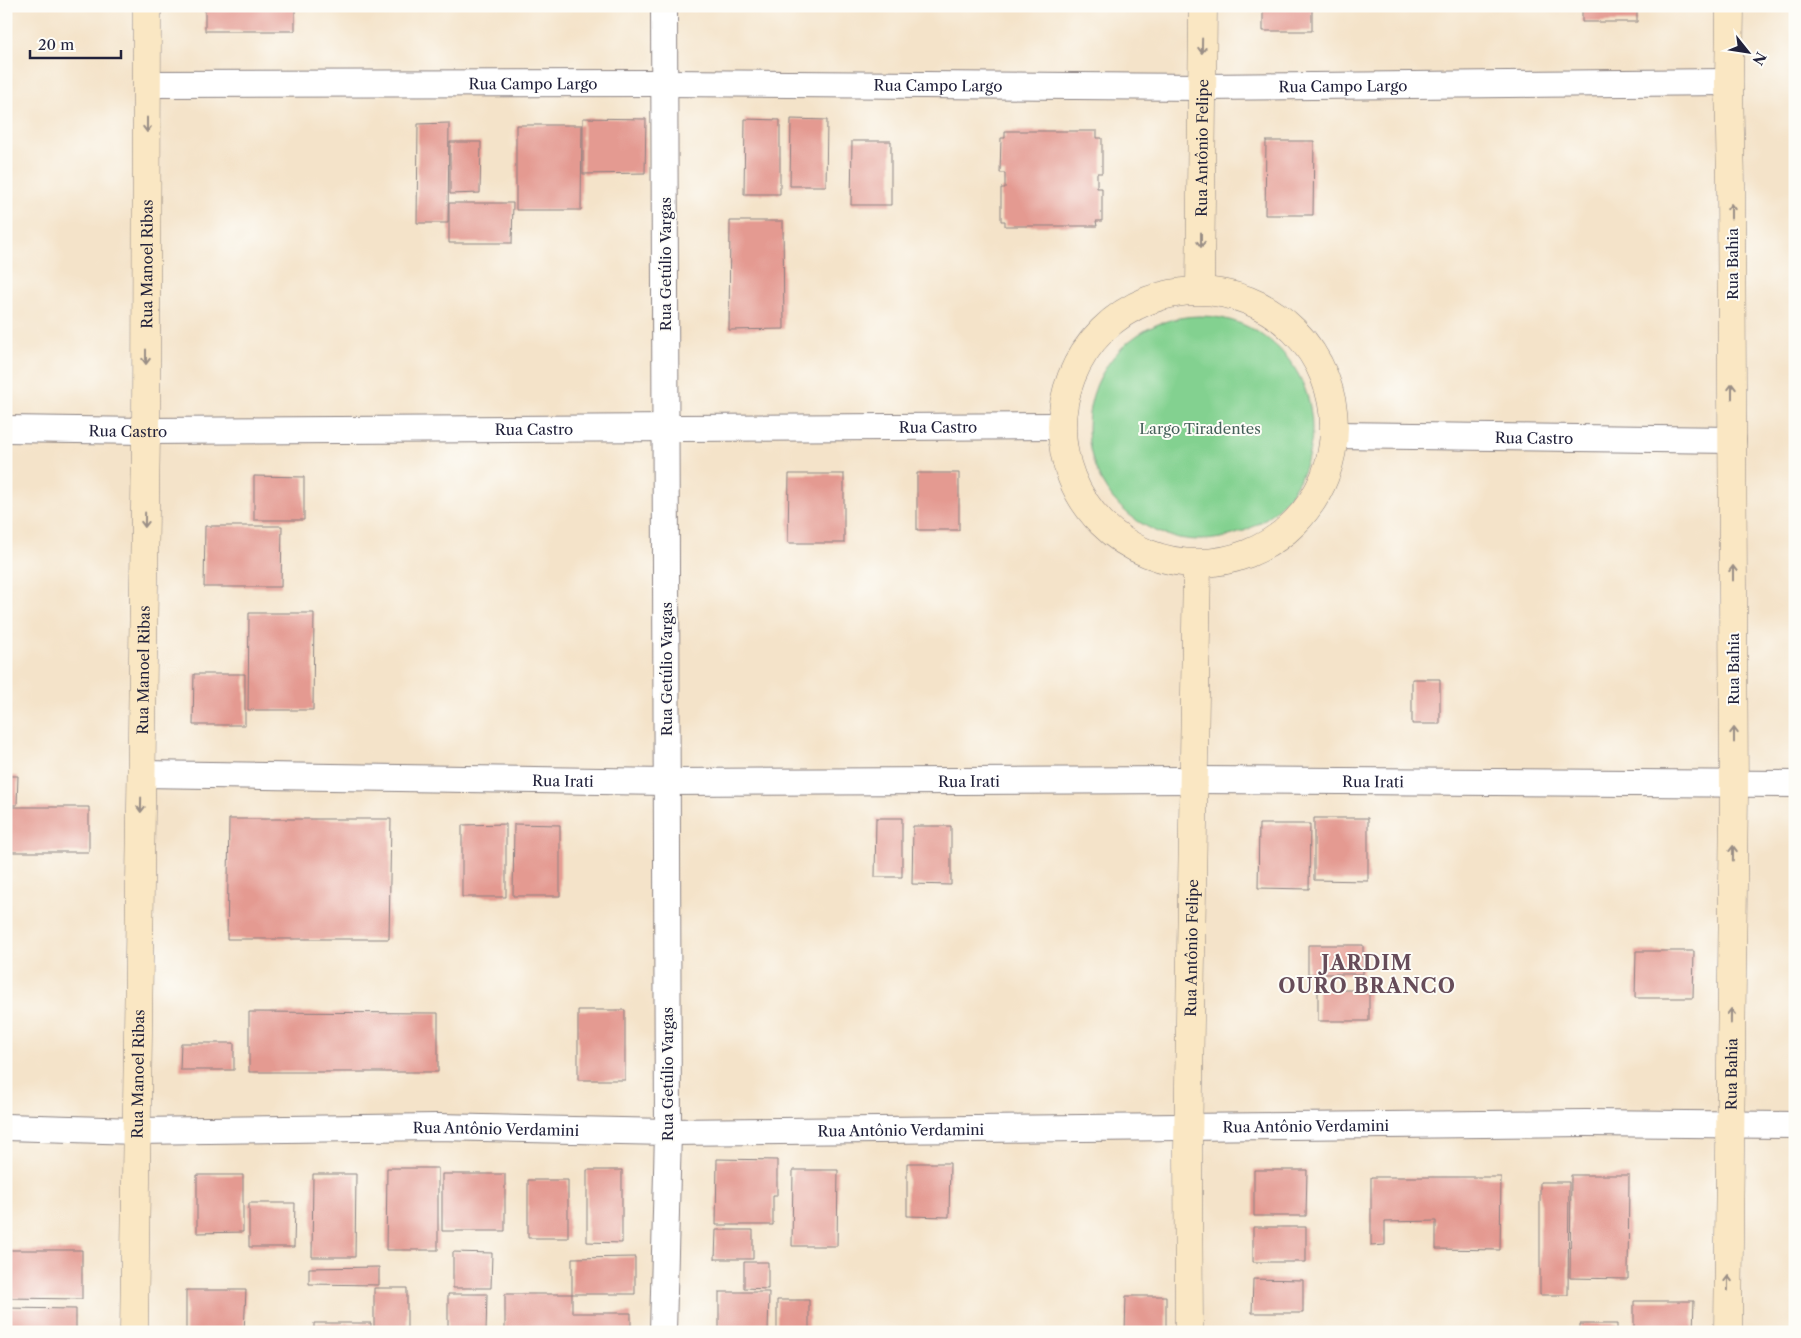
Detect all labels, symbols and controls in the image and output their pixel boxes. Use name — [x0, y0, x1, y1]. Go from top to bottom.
scale bar — [30, 28, 121, 60]
north arrow — [1724, 28, 1774, 78]
text: 20 m — [38, 35, 74, 54]
one-way arrow — [1197, 38, 1207, 54]
text: N — [1748, 49, 1770, 68]
street label: Rua Campo Largo — [469, 74, 597, 93]
street label: Rua Campo Largo — [873, 75, 1003, 95]
street label: Rua Campo Largo — [1278, 76, 1408, 96]
street label: Rua Antônio Felipe — [1191, 79, 1212, 217]
one-way arrow — [142, 116, 152, 133]
street label: Rua Getúlio Vargas — [656, 197, 675, 331]
street label: Rua Manoel Ribas — [137, 199, 156, 329]
one-way arrow — [1726, 204, 1736, 220]
street label: Rua Bahia — [1723, 228, 1742, 300]
one-way arrow — [1196, 232, 1206, 248]
one-way arrow — [141, 349, 151, 365]
one-way arrow — [1727, 384, 1737, 400]
street label: Rua Castro — [899, 417, 977, 436]
street label: Rua Castro — [495, 419, 573, 439]
park label: Largo Tiradentes — [1139, 419, 1261, 438]
street label: Rua Castro — [89, 421, 167, 441]
street label: Rua Castro — [1495, 428, 1573, 447]
one-way arrow — [140, 512, 150, 528]
one-way arrow — [1728, 565, 1738, 581]
street label: Rua Getúlio Vargas — [657, 602, 676, 736]
street label: Rua Manoel Ribas — [132, 605, 153, 735]
street label: Rua Bahia — [1724, 633, 1743, 705]
one-way arrow — [1729, 727, 1739, 744]
street label: Rua Irati — [532, 770, 594, 790]
street label: Rua Irati — [938, 771, 1000, 790]
street label: Rua Irati — [1342, 771, 1404, 791]
one-way arrow — [136, 796, 146, 813]
one-way arrow — [1728, 845, 1738, 862]
street label: Rua Antônio Felipe — [1181, 879, 1202, 1017]
district label: JARDIM OURO BRANCO — [1278, 951, 1456, 998]
street label: Rua Getúlio Vargas — [658, 1007, 677, 1141]
one-way arrow — [1727, 1008, 1736, 1024]
street label: Rua Manoel Ribas — [127, 1009, 148, 1139]
street label: Rua Bahia — [1721, 1038, 1741, 1110]
street label: Rua Antônio Verdamini — [1222, 1115, 1390, 1136]
street label: Rua Antônio Verdamini — [412, 1117, 580, 1140]
street label: Rua Antônio Verdamini — [817, 1119, 985, 1140]
one-way arrow — [1724, 1275, 1733, 1291]

